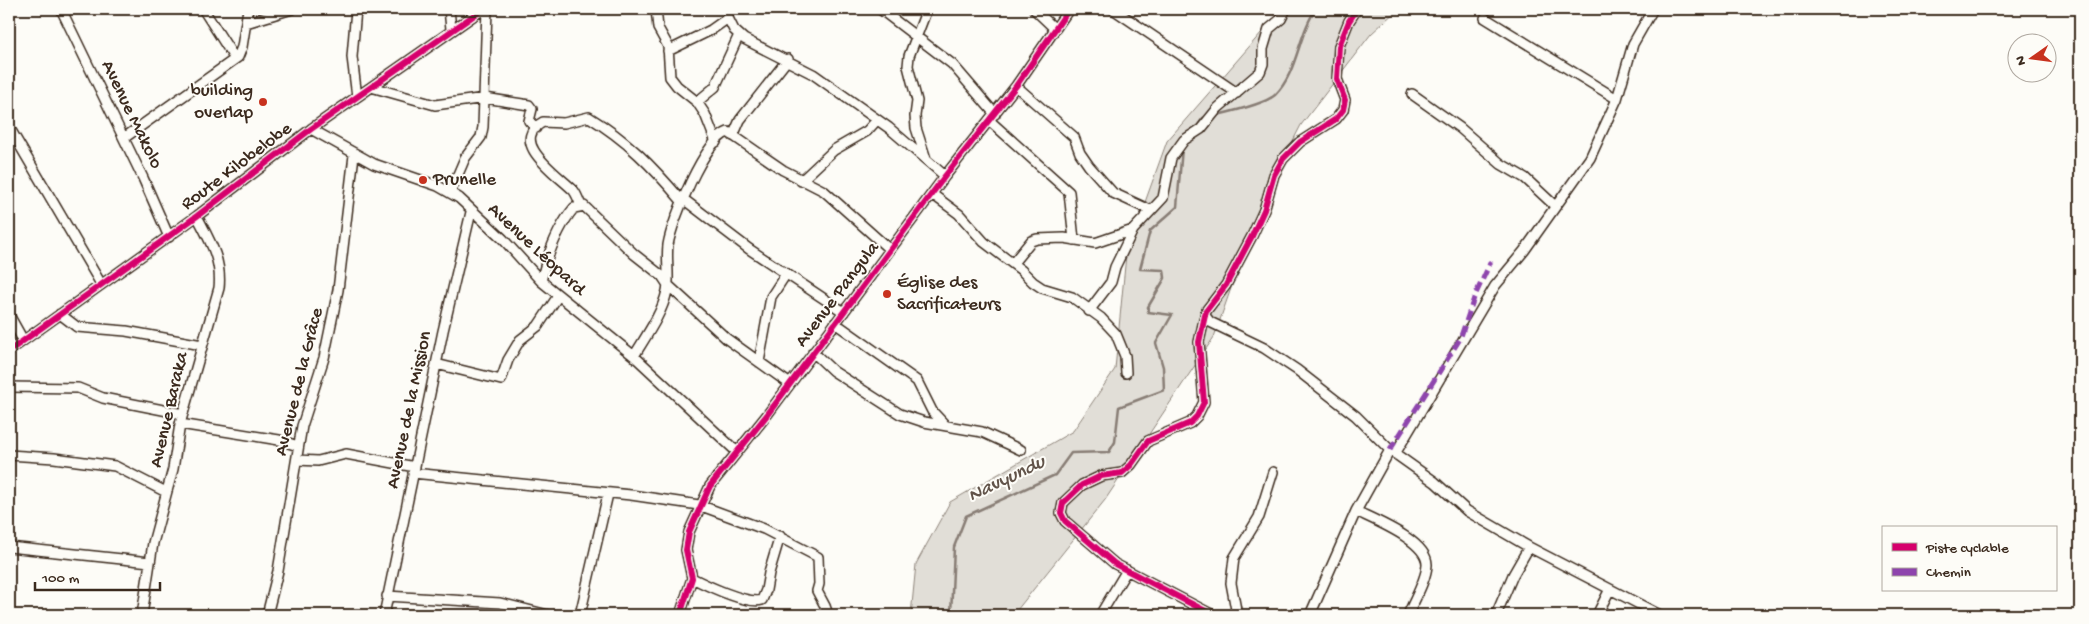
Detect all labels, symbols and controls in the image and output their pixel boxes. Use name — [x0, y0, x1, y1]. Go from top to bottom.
north arrow — [2006, 32, 2056, 82]
text: N — [2012, 54, 2031, 67]
street label: Avenue Makolo — [95, 57, 167, 173]
place label: building overlap — [191, 80, 254, 125]
marker: building overlap — [257, 96, 269, 108]
street label: Route Kilobelobe — [177, 118, 297, 216]
place label: Prunelle — [432, 169, 496, 192]
marker: Prunelle — [417, 174, 429, 186]
street label: Avenue Léopard — [482, 199, 591, 303]
street label: Avenue Pangula — [791, 237, 886, 352]
place label: Église des Sacrificateurs — [897, 272, 1002, 317]
marker: Église des Sacrificateurs — [881, 288, 893, 300]
street label: Avenue de la Grâce — [270, 305, 330, 458]
street label: Avenue de la Mission — [382, 329, 438, 491]
street label: Avenue Baraka — [145, 348, 195, 470]
water label: Navyundu — [965, 451, 1051, 508]
legend — [1882, 526, 2056, 592]
text: Piste cyclable — [1925, 540, 2009, 558]
scale bar — [35, 559, 160, 591]
text: Chemin — [1926, 564, 1971, 582]
text: 100 m — [41, 570, 80, 588]

